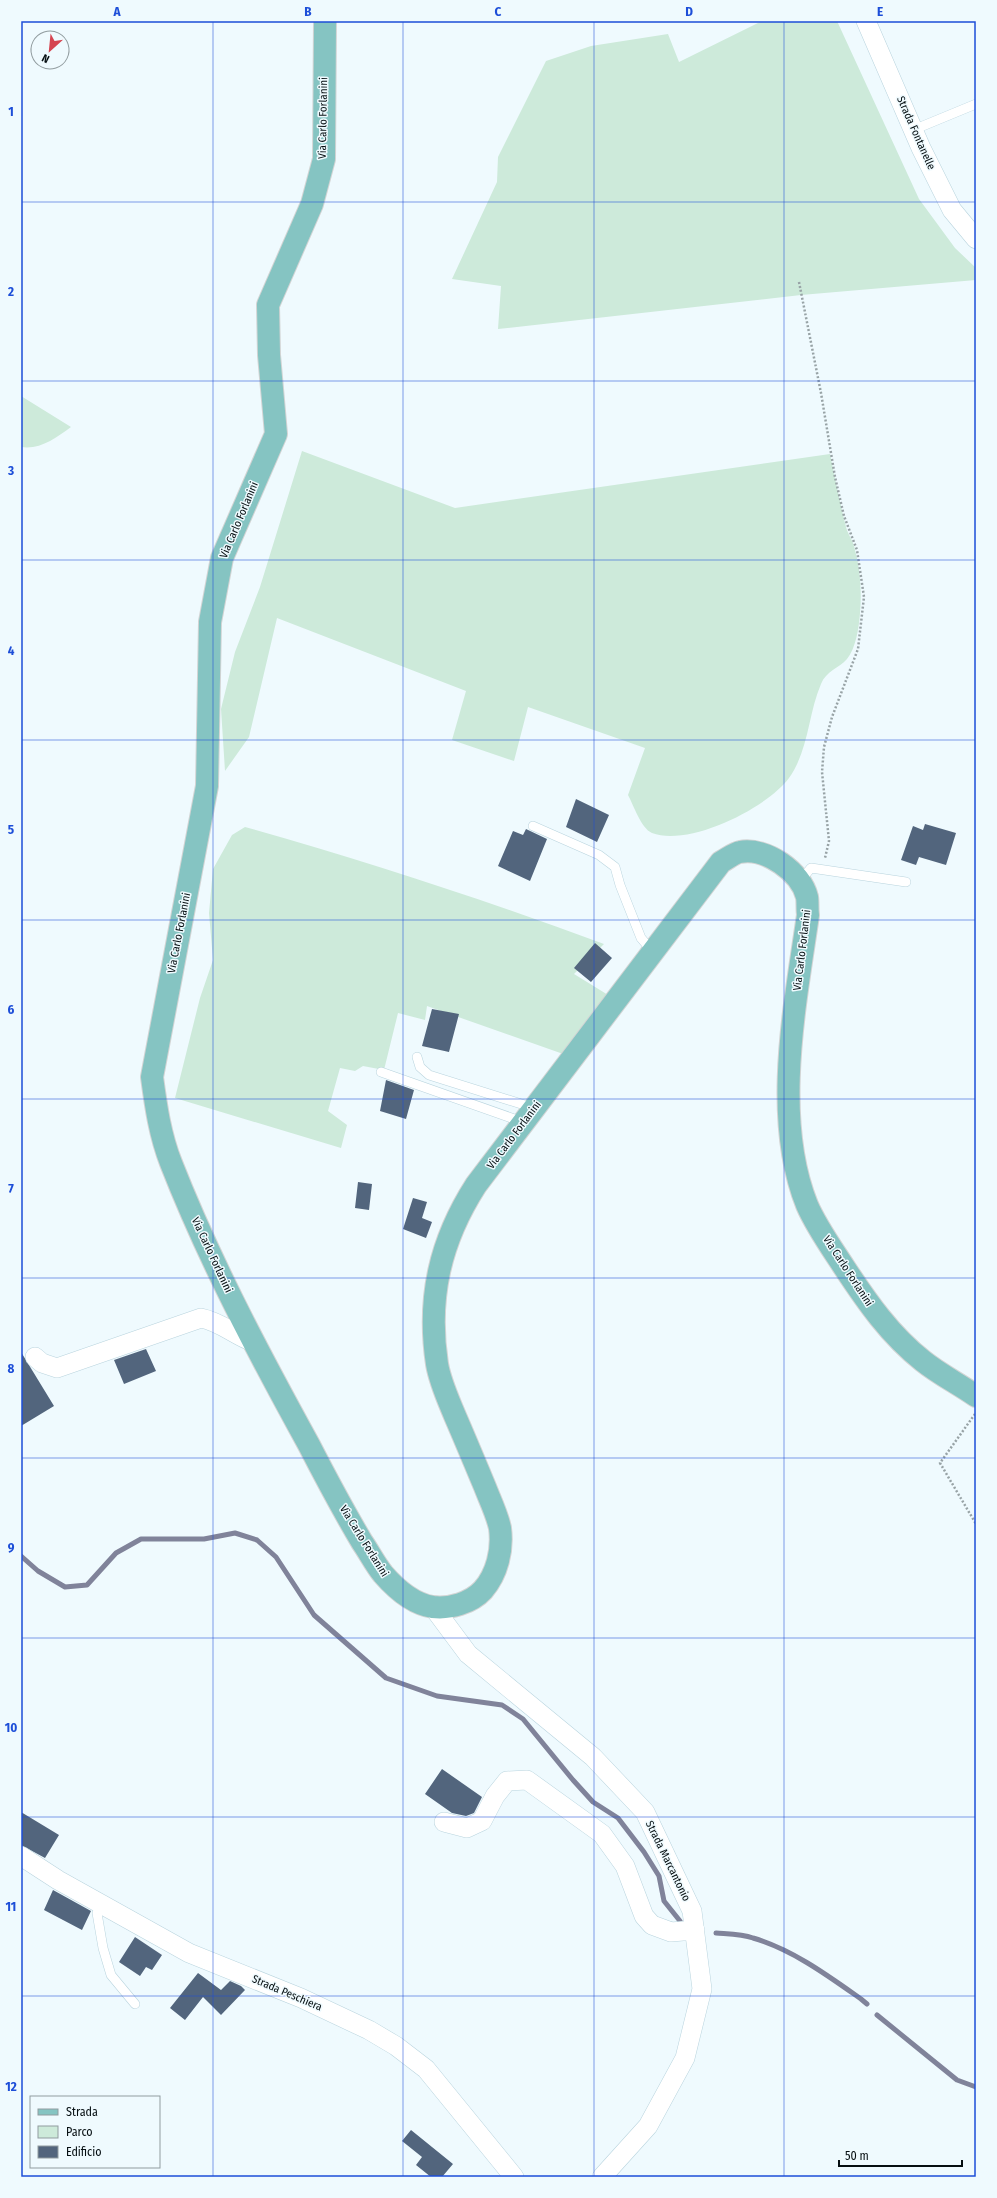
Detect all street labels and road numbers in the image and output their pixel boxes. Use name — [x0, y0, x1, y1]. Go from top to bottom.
street label: Via Carlo Forlanini — [316, 77, 330, 159]
street label: Strada Fontanelle — [894, 94, 938, 172]
street label: Via Carlo Forlanini — [217, 480, 261, 560]
street label: Via Carlo Forlanini — [165, 891, 193, 974]
street label: Via Carlo Forlanini — [791, 908, 813, 991]
street label: Via Carlo Forlanini — [484, 1098, 544, 1172]
street label: Via Carlo Forlanini — [189, 1215, 235, 1295]
street label: Via Carlo Forlanini — [820, 1233, 876, 1309]
street label: Via Carlo Forlanini — [337, 1503, 391, 1579]
street label: Strada Marcantonio — [643, 1819, 693, 1904]
street label: Strada Peschiera — [250, 1972, 324, 2014]

